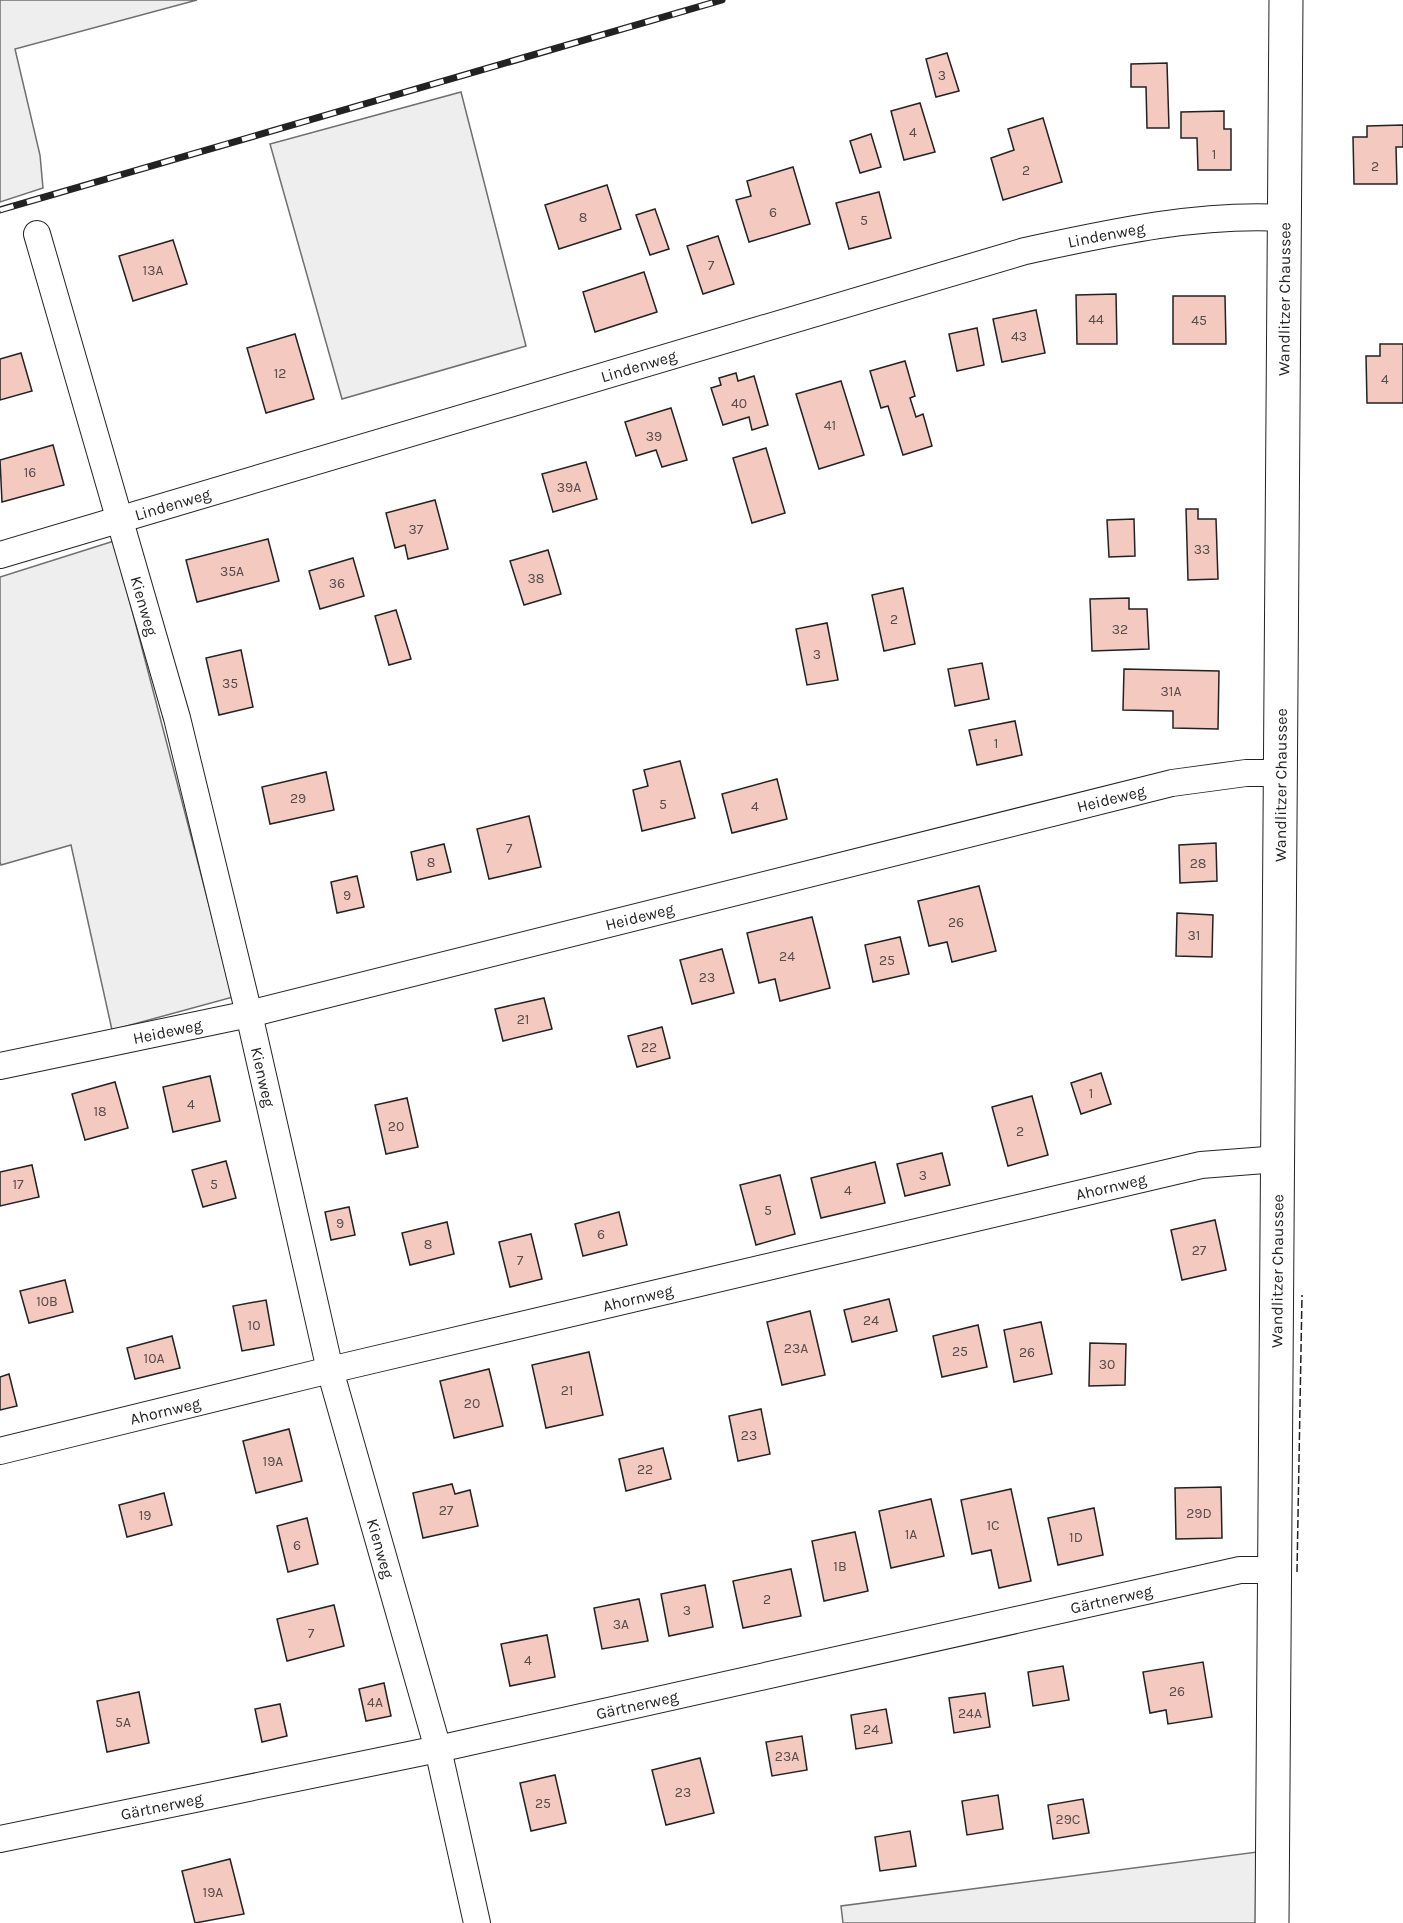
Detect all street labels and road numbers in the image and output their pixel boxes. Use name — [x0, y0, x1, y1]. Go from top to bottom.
street label: Lindenweg — [1066, 218, 1146, 251]
street label: Wandlitzer Chaussee — [1274, 222, 1294, 376]
street label: Lindenweg — [598, 345, 679, 386]
street label: Lindenweg — [132, 484, 213, 524]
street label: Kienweg — [127, 574, 162, 638]
street label: Wandlitzer Chaussee — [1270, 708, 1290, 862]
street label: Heideweg — [1075, 781, 1147, 816]
street label: Heideweg — [603, 899, 676, 934]
street label: Heideweg — [131, 1015, 204, 1048]
street label: Kienweg — [247, 1045, 279, 1109]
street label: Ahornweg — [1074, 1169, 1148, 1204]
street label: Wandlitzer Chaussee — [1267, 1194, 1287, 1348]
street label: Ahornweg — [601, 1280, 675, 1315]
street label: Ahornweg — [128, 1393, 202, 1428]
street label: Kienweg — [363, 1516, 398, 1580]
street label: Gärtnerweg — [1068, 1580, 1154, 1617]
street label: Gärtnerweg — [594, 1686, 680, 1723]
street label: Gärtnerweg — [119, 1788, 204, 1823]

